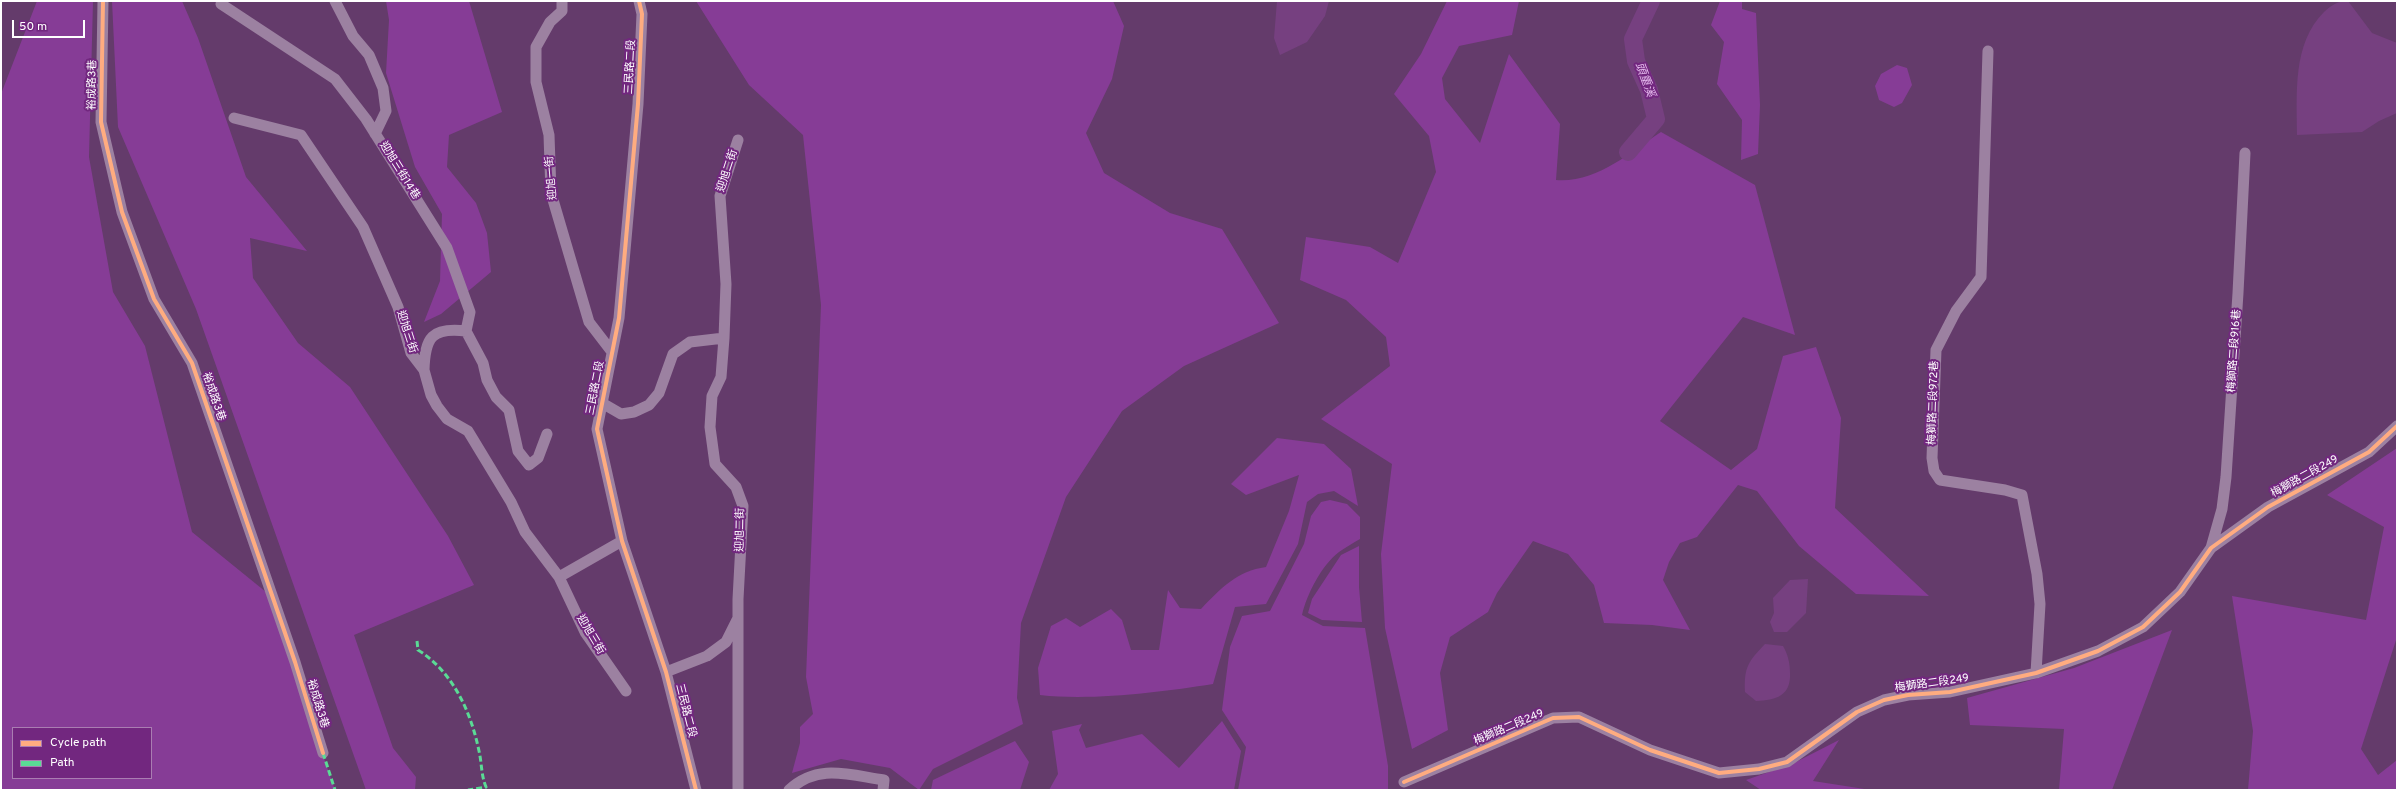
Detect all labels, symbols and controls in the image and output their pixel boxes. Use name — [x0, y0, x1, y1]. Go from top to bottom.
scale bar — [14, 12, 87, 38]
text: 50 m — [19, 19, 47, 35]
street label: 三民路二段 — [623, 39, 639, 95]
street label: 裕成路3巷 — [86, 60, 100, 110]
water label: 頭重溪 — [1631, 61, 1657, 99]
street label: 迎旭三街14巷 — [376, 140, 422, 202]
street label: 迎旭二街 — [715, 148, 741, 194]
street label: 迎旭一街 — [544, 156, 560, 200]
street label: 迎旭三街 — [393, 309, 419, 355]
street label: 梅獅路二段916巷 — [2226, 309, 2244, 393]
street label: 三民路二段 — [584, 360, 608, 416]
street label: 梅獅路二段972巷 — [1926, 361, 1942, 445]
street label: 裕成路3巷 — [199, 371, 227, 423]
street label: 梅獅路二段249 — [2269, 453, 2341, 501]
street label: 迎旭二街 — [734, 508, 748, 552]
street label: 迎旭三街 — [573, 613, 607, 657]
street label: 梅獅路二段249 — [1894, 672, 1970, 696]
street label: 裕成路3巷 — [303, 678, 331, 730]
street label: 三民路二段 — [672, 683, 698, 739]
street label: 梅獅路二段249 — [1472, 707, 1546, 749]
legend — [12, 727, 152, 779]
text: Cycle path — [50, 735, 107, 751]
text: Path — [50, 755, 75, 771]

